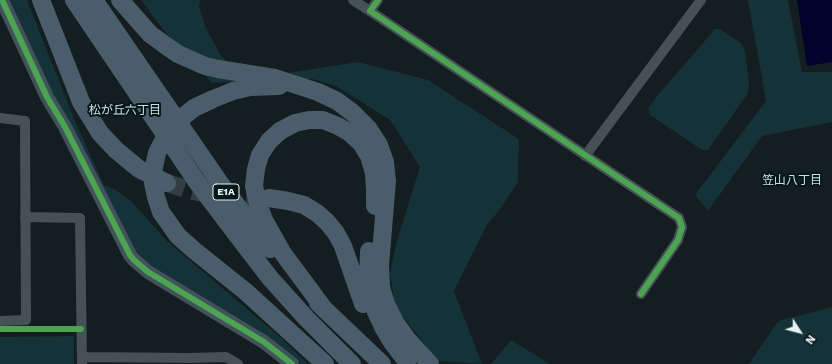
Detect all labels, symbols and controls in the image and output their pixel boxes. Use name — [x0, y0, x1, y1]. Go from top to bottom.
district label: 松が丘六丁目 — [89, 103, 161, 117]
district label: 笠山八丁目 — [762, 173, 822, 187]
road number: E1A — [213, 184, 239, 200]
north arrow — [780, 312, 820, 352]
text: N — [802, 332, 818, 346]

